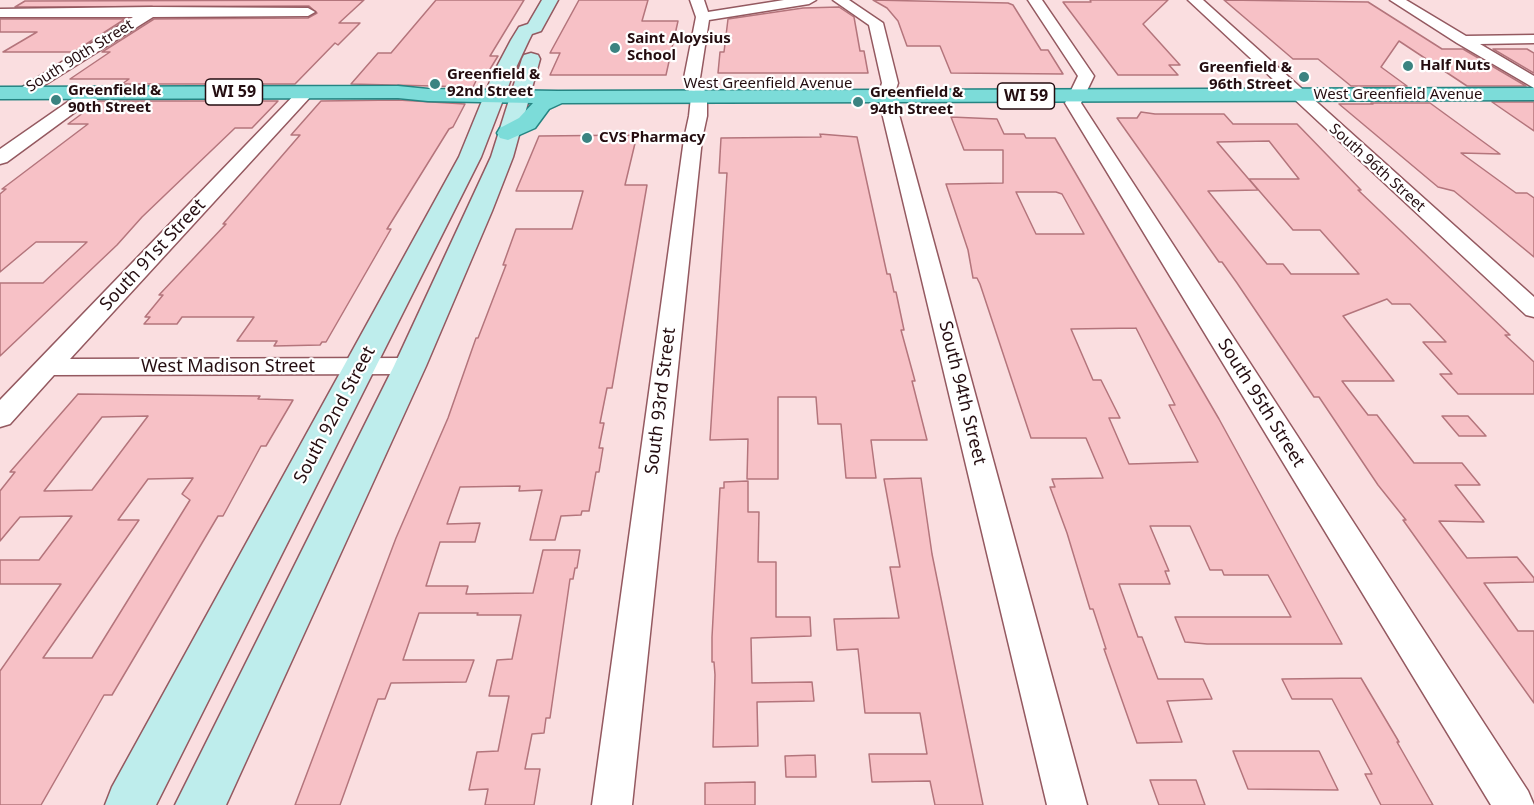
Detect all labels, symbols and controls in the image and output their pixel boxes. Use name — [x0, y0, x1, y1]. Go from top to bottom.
street label: South 90th Street — [23, 16, 137, 96]
place label: Saint Aloysius School — [627, 30, 731, 65]
marker: Saint Aloysius School — [608, 41, 622, 55]
place label: Half Nuts — [1420, 57, 1491, 75]
place label: Greenfield & 96th Street — [1199, 59, 1292, 94]
marker: Half Nuts — [1401, 59, 1415, 73]
place label: Greenfield & 92nd Street — [447, 66, 540, 101]
marker: Greenfield & 96th Street — [1297, 70, 1311, 84]
street label: West Greenfield Avenue — [684, 75, 852, 93]
marker: Greenfield & 92nd Street — [428, 77, 442, 91]
road number: WI 59 — [206, 79, 262, 105]
place label: Greenfield & 90th Street — [68, 82, 161, 117]
road number: WI 59 — [998, 83, 1054, 109]
place label: Greenfield & 94th Street — [870, 84, 963, 119]
street label: West Greenfield Avenue — [1314, 86, 1482, 104]
marker: Greenfield & 90th Street — [49, 93, 63, 107]
marker: Greenfield & 94th Street — [851, 95, 865, 109]
street label: South 96th Street — [1325, 120, 1429, 216]
place label: CVS Pharmacy — [599, 129, 705, 147]
marker: CVS Pharmacy — [580, 131, 594, 145]
street label: South 91st Street — [96, 195, 210, 315]
street label: South 94th Street — [934, 319, 990, 467]
street label: South 93rd Street — [641, 326, 681, 476]
street label: South 95th Street — [1213, 335, 1309, 471]
street label: South 92nd Street — [290, 343, 380, 487]
street label: West Madison Street — [141, 356, 315, 378]

